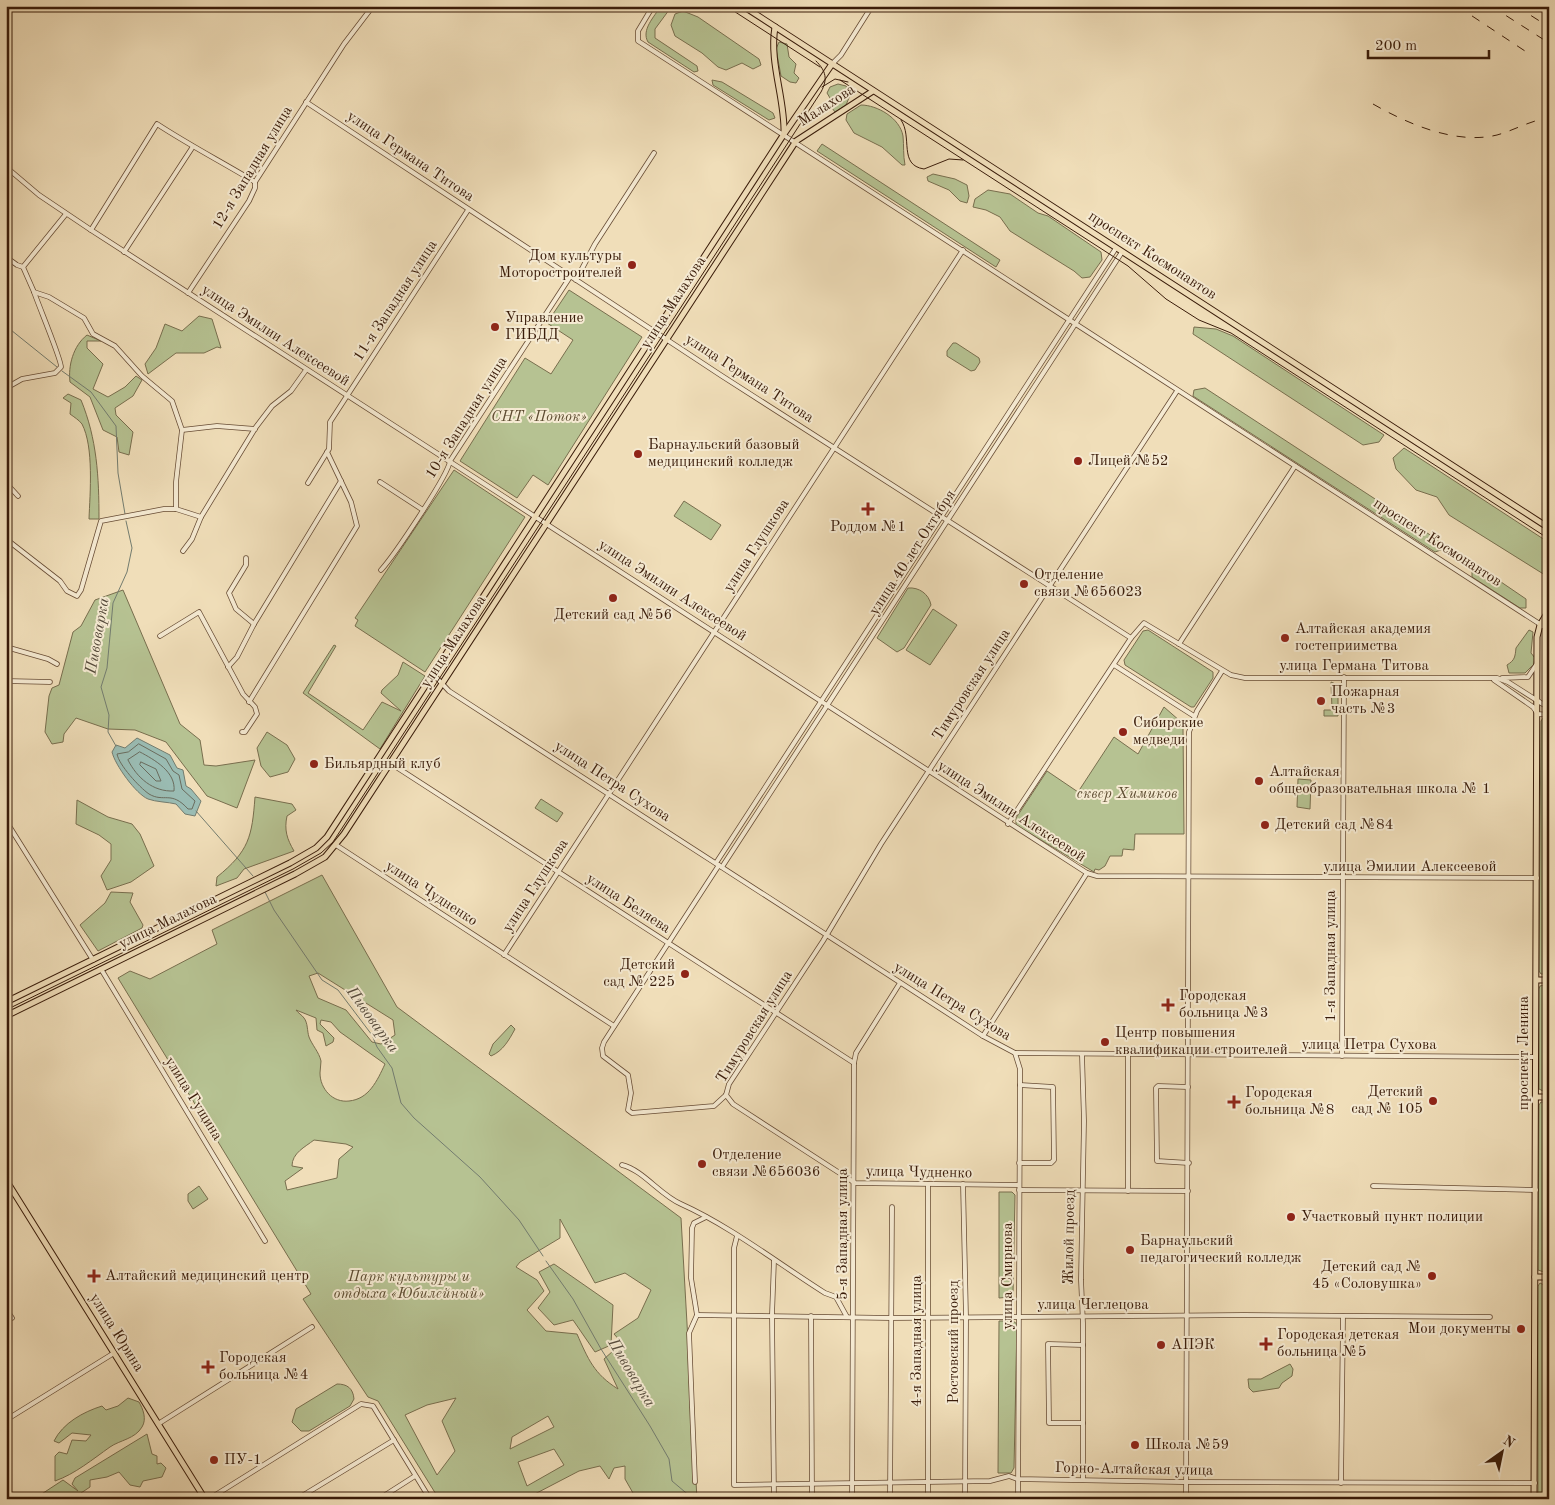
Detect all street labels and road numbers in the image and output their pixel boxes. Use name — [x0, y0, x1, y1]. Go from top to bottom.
street label: Малахова — [796, 82, 859, 130]
street label: 12-я Западная улица — [210, 103, 296, 232]
street label: улица Германа Титова — [344, 109, 477, 205]
street label: проспект Космонавтов — [1085, 209, 1219, 303]
street label: 11-я Западная улица — [351, 237, 441, 364]
street label: улица Малахова — [639, 254, 710, 352]
street label: улица Эмилии Алексеевой — [198, 283, 352, 389]
street label: улица Германа Титова — [682, 332, 816, 426]
street label: 10-я Западная улица — [423, 354, 511, 482]
street label: улица 40 лет Октября — [867, 488, 959, 618]
street label: улица Глушкова — [721, 496, 793, 595]
street label: проспект Космонавтов — [1370, 496, 1504, 590]
street label: улица Эмилии Алексеевой — [595, 538, 749, 644]
street label: улица Малахова — [419, 593, 490, 691]
street label: Тимуровская улица — [930, 626, 1014, 743]
street label: улица Германа Титова — [1279, 659, 1429, 674]
street label: улица Петра Сухова — [551, 739, 673, 825]
street label: улица Эмилии Алексеевой — [934, 759, 1088, 865]
street label: улица Глушкова — [500, 836, 572, 935]
street label: улица Чудненко — [382, 859, 480, 929]
street label: улица Эмилии Алексеевой — [1323, 860, 1497, 875]
street label: улица Беляева — [583, 871, 673, 937]
street label: 1-я Западная улица — [1324, 889, 1339, 1022]
street label: улица Малахова — [117, 892, 220, 952]
street label: улица Петра Сухова — [891, 960, 1014, 1045]
street label: Тимуровская улица — [714, 968, 796, 1086]
street label: проспект Ленина — [1517, 995, 1532, 1110]
street label: улица Петра Сухова — [1301, 1038, 1437, 1053]
street label: улица Гущина — [161, 1055, 225, 1144]
street label: улица Чудненко — [866, 1165, 972, 1181]
street label: 5-я Западная улица — [836, 1167, 851, 1300]
street label: Жилой проезд — [1062, 1189, 1078, 1284]
street label: улица Смирнова — [1001, 1222, 1016, 1330]
street label: 4-я Западная улица — [910, 1274, 925, 1407]
street label: Ростовский проезд — [947, 1280, 962, 1404]
street label: улица Юрина — [86, 1291, 146, 1375]
street label: улица Чеглецова — [1037, 1298, 1149, 1313]
street label: Горно-Алтайская улица — [1055, 1461, 1214, 1479]

